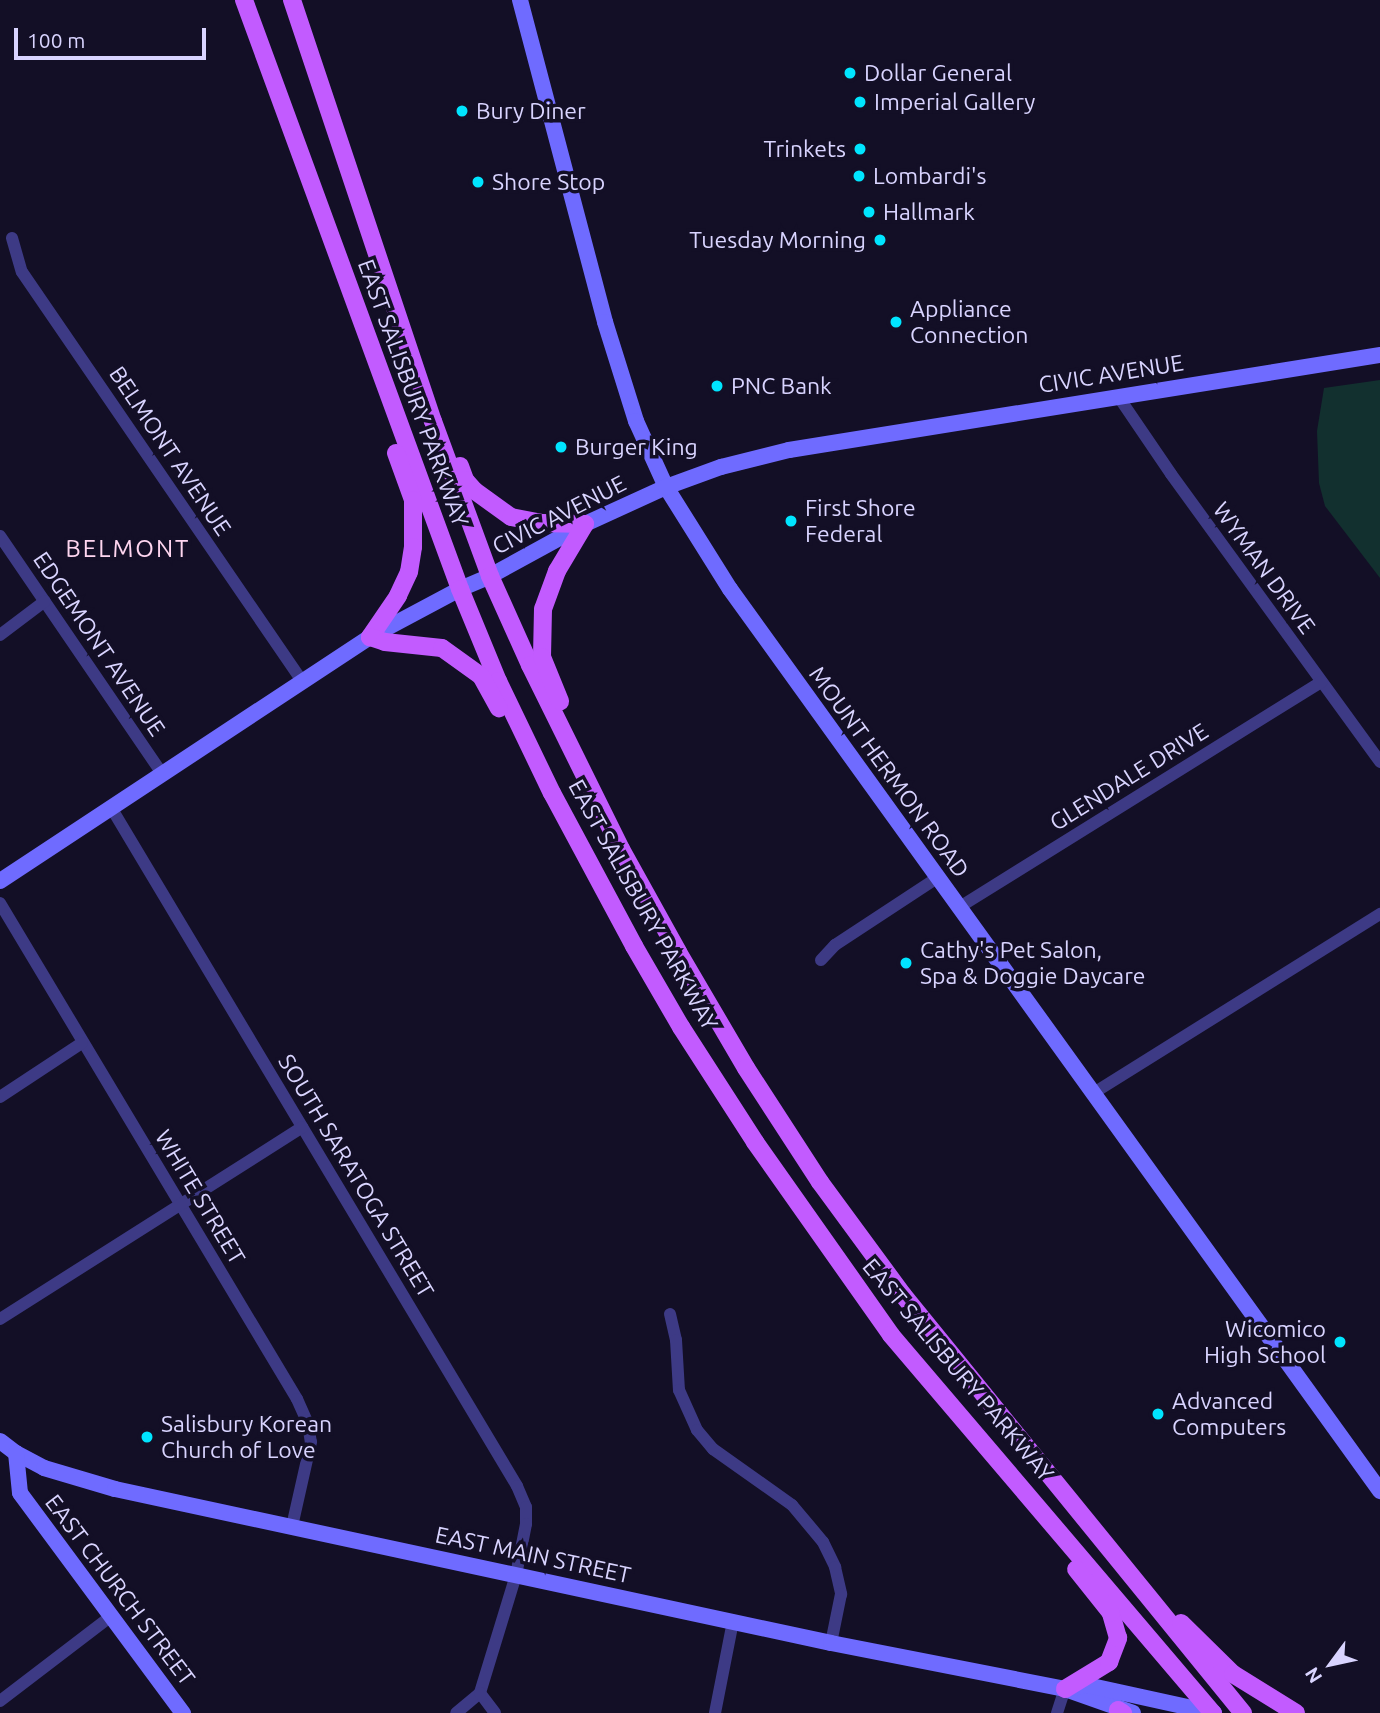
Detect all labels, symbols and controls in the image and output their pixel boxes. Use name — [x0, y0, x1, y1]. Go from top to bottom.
scale bar — [18, 14, 210, 58]
text: 100 m — [27, 28, 85, 52]
place label: Dollar General — [864, 59, 1012, 87]
marker: Dollar General — [842, 65, 858, 81]
place label: Imperial Gallery — [874, 88, 1035, 116]
marker: Imperial Gallery — [852, 94, 868, 110]
place label: Bury Diner — [476, 97, 586, 125]
marker: Bury Diner — [454, 103, 470, 119]
place label: Trinkets — [764, 135, 846, 163]
marker: Trinkets — [852, 141, 868, 157]
place label: Lombardi's — [873, 162, 987, 190]
place label: Shore Stop — [492, 168, 605, 196]
marker: Lombardi's — [851, 168, 867, 184]
marker: Shore Stop — [470, 174, 486, 190]
place label: Hallmark — [883, 198, 975, 226]
marker: Hallmark — [861, 204, 877, 220]
place label: Tuesday Morning — [689, 226, 866, 254]
marker: Tuesday Morning — [872, 232, 888, 248]
street label: EAST SALISBURY PARKWAY — [352, 256, 474, 530]
place label: Appliance Connection — [910, 295, 1028, 349]
marker: Appliance Connection — [888, 314, 904, 330]
street label: CIVIC AVENUE — [1037, 349, 1185, 399]
street label: BELMONT AVENUE — [103, 361, 237, 541]
place label: PNC Bank — [731, 372, 832, 400]
marker: PNC Bank — [709, 378, 725, 394]
place label: Burger King — [575, 433, 698, 461]
marker: Burger King — [553, 439, 569, 455]
street label: CIVIC AVENUE — [488, 470, 630, 560]
place label: First Shore Federal — [805, 494, 916, 548]
street label: WYMAN DRIVE — [1207, 497, 1321, 639]
marker: First Shore Federal — [783, 513, 799, 529]
district label: BELMONT — [66, 535, 190, 563]
street label: EDGEMONT AVENUE — [27, 547, 171, 741]
street label: MOUNT HERMON ROAD — [803, 661, 975, 883]
street label: GLENDALE DRIVE — [1045, 717, 1213, 837]
street label: EAST SALISBURY PARKWAY — [563, 775, 723, 1035]
place label: Cathy's Pet Salon, Spa & Doggie Daycare — [920, 936, 1146, 990]
marker: Cathy's Pet Salon, Spa & Doggie Daycare — [898, 955, 914, 971]
street label: SOUTH SARATOGA STREET — [272, 1049, 440, 1303]
street label: WHITE STREET — [149, 1125, 251, 1269]
street label: EAST SALISBURY PARKWAY — [857, 1253, 1059, 1487]
place label: Wicomico High School — [1204, 1315, 1326, 1369]
marker: Wicomico High School — [1332, 1334, 1348, 1350]
place label: Advanced Computers — [1172, 1387, 1286, 1441]
marker: Advanced Computers — [1150, 1406, 1166, 1422]
place label: Salisbury Korean Church of Love — [161, 1410, 332, 1464]
marker: Salisbury Korean Church of Love — [139, 1429, 155, 1445]
street label: EAST CHURCH STREET — [39, 1489, 201, 1691]
street label: EAST MAIN STREET — [433, 1521, 633, 1589]
north arrow — [1296, 1629, 1366, 1699]
text: N — [1300, 1663, 1326, 1687]

